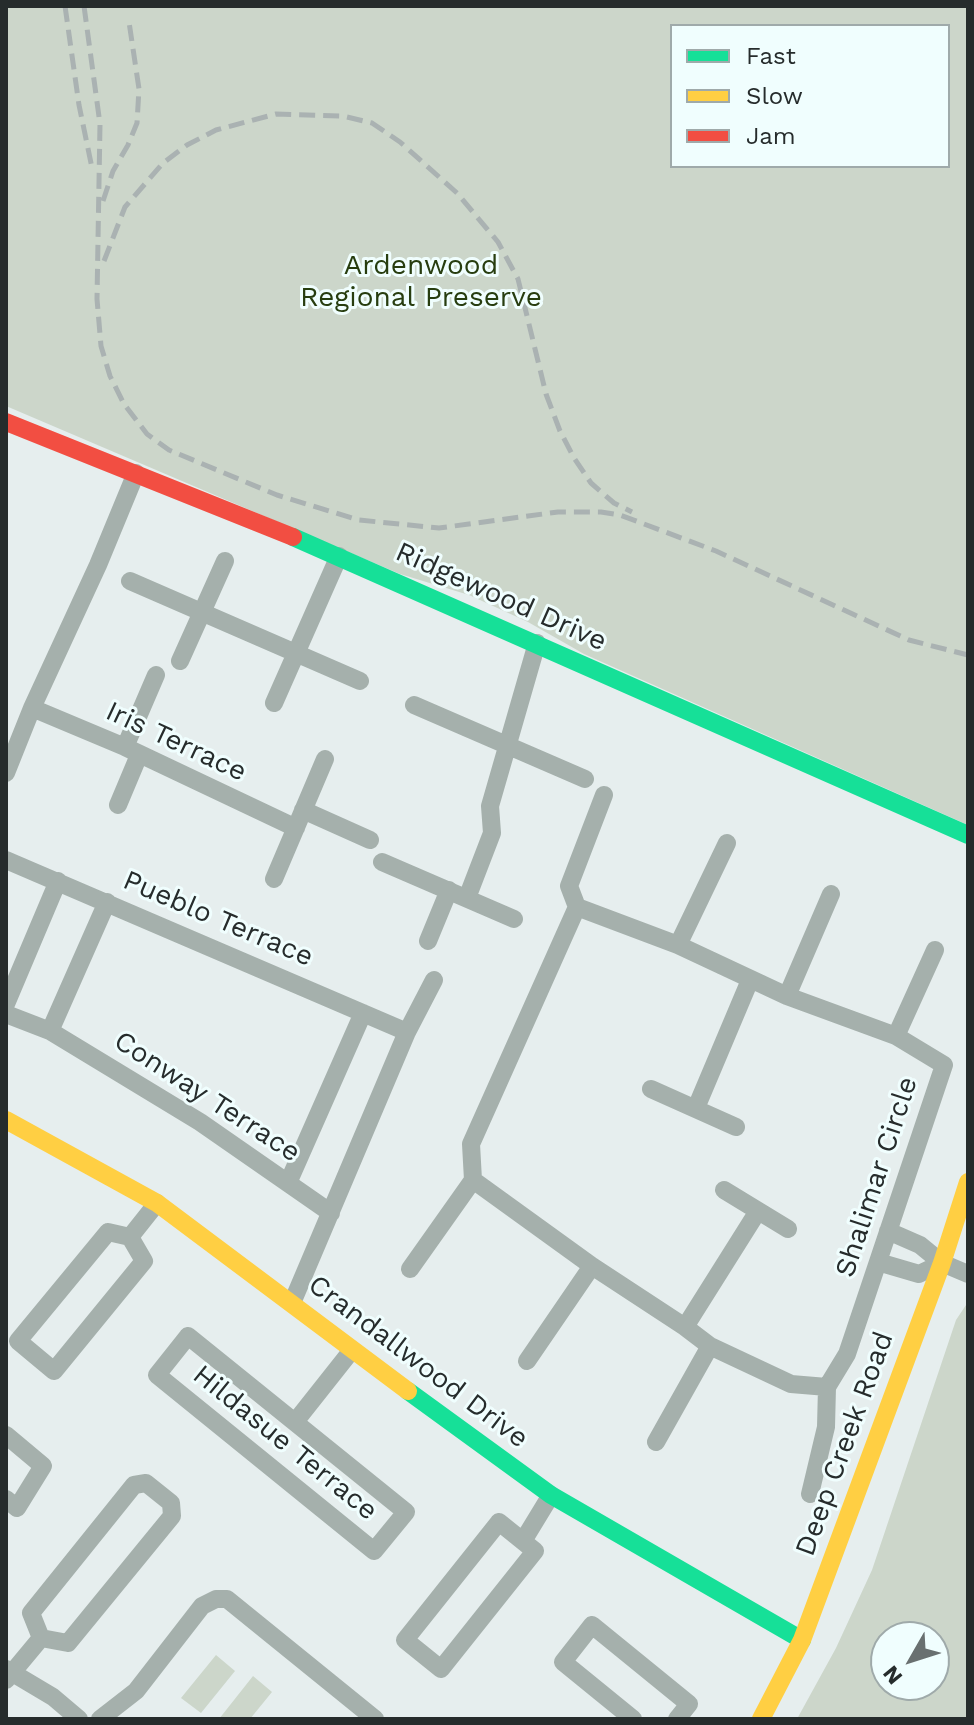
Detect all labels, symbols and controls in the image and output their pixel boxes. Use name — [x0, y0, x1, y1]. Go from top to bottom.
legend — [670, 24, 950, 168]
text: Fast — [746, 42, 796, 70]
text: Slow — [746, 82, 803, 110]
text: Jam — [746, 122, 796, 150]
park label: Ardenwood Regional Preserve — [300, 249, 542, 315]
street label: Ridgewood Drive — [390, 535, 612, 659]
street label: Iris Terrace — [100, 695, 252, 789]
street label: Pueblo Terrace — [118, 864, 318, 974]
street label: Conway Terrace — [108, 1024, 306, 1170]
street label: Shalimar Circle — [829, 1073, 925, 1281]
street label: Crandallwood Drive — [301, 1268, 535, 1456]
street label: Deep Creek Road — [789, 1327, 901, 1561]
street label: Hildasue Terrace — [186, 1358, 384, 1528]
north arrow — [870, 1621, 950, 1701]
text: N — [878, 1661, 907, 1689]

